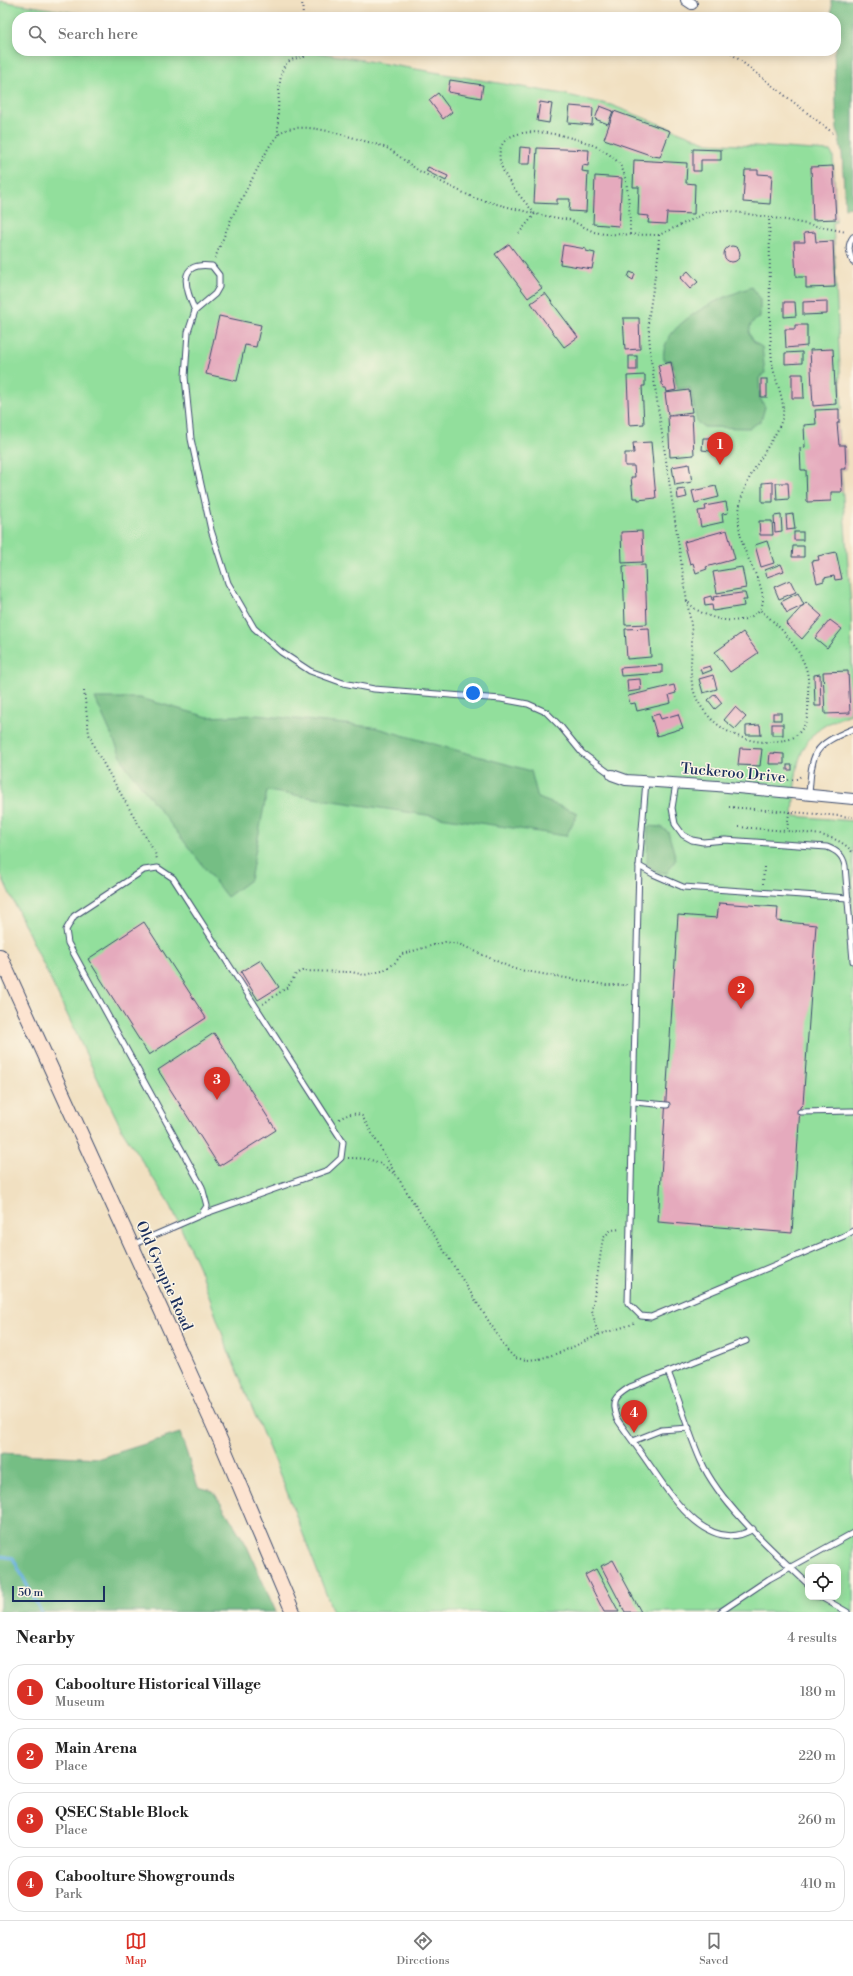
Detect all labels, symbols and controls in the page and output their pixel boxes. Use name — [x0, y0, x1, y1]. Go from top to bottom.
search box — [12, 12, 841, 56]
icon: search — [26, 23, 48, 45]
text: Search here — [58, 25, 138, 44]
pin: 1 — [707, 432, 733, 465]
your location — [463, 683, 483, 703]
street label: Tuckeroo Drive — [680, 759, 786, 787]
pin: 2 — [728, 976, 754, 1009]
pin: 3 — [204, 1067, 230, 1100]
street label: Old Gympie Road — [131, 1218, 197, 1334]
pin: 4 — [621, 1400, 647, 1433]
map controls — [805, 1564, 841, 1600]
button: locate — [805, 1564, 841, 1600]
scale bar — [12, 1584, 105, 1603]
text: 50 m — [18, 1586, 43, 1600]
text: Nearby — [16, 1627, 75, 1649]
text: 4 results — [787, 1630, 837, 1646]
text: Caboolture Historical Village — [55, 1675, 261, 1694]
text: 1 — [27, 1684, 33, 1700]
text: 180 m — [800, 1684, 836, 1700]
text: Museum — [55, 1694, 105, 1710]
text: Main Arena — [55, 1739, 137, 1758]
text: 2 — [26, 1748, 34, 1764]
text: 220 m — [798, 1748, 836, 1764]
text: Place — [55, 1758, 87, 1774]
text: QSEC Stable Block — [55, 1803, 189, 1822]
text: 3 — [26, 1812, 34, 1828]
text: 260 m — [798, 1812, 836, 1828]
text: Place — [55, 1822, 87, 1838]
text: Caboolture Showgrounds — [55, 1867, 235, 1886]
text: 4 — [26, 1876, 34, 1892]
text: 410 m — [800, 1876, 836, 1892]
text: Park — [55, 1886, 82, 1902]
tab: Map — [125, 1930, 147, 1968]
tab: Directions — [397, 1930, 450, 1968]
tab: Saved — [699, 1930, 728, 1968]

